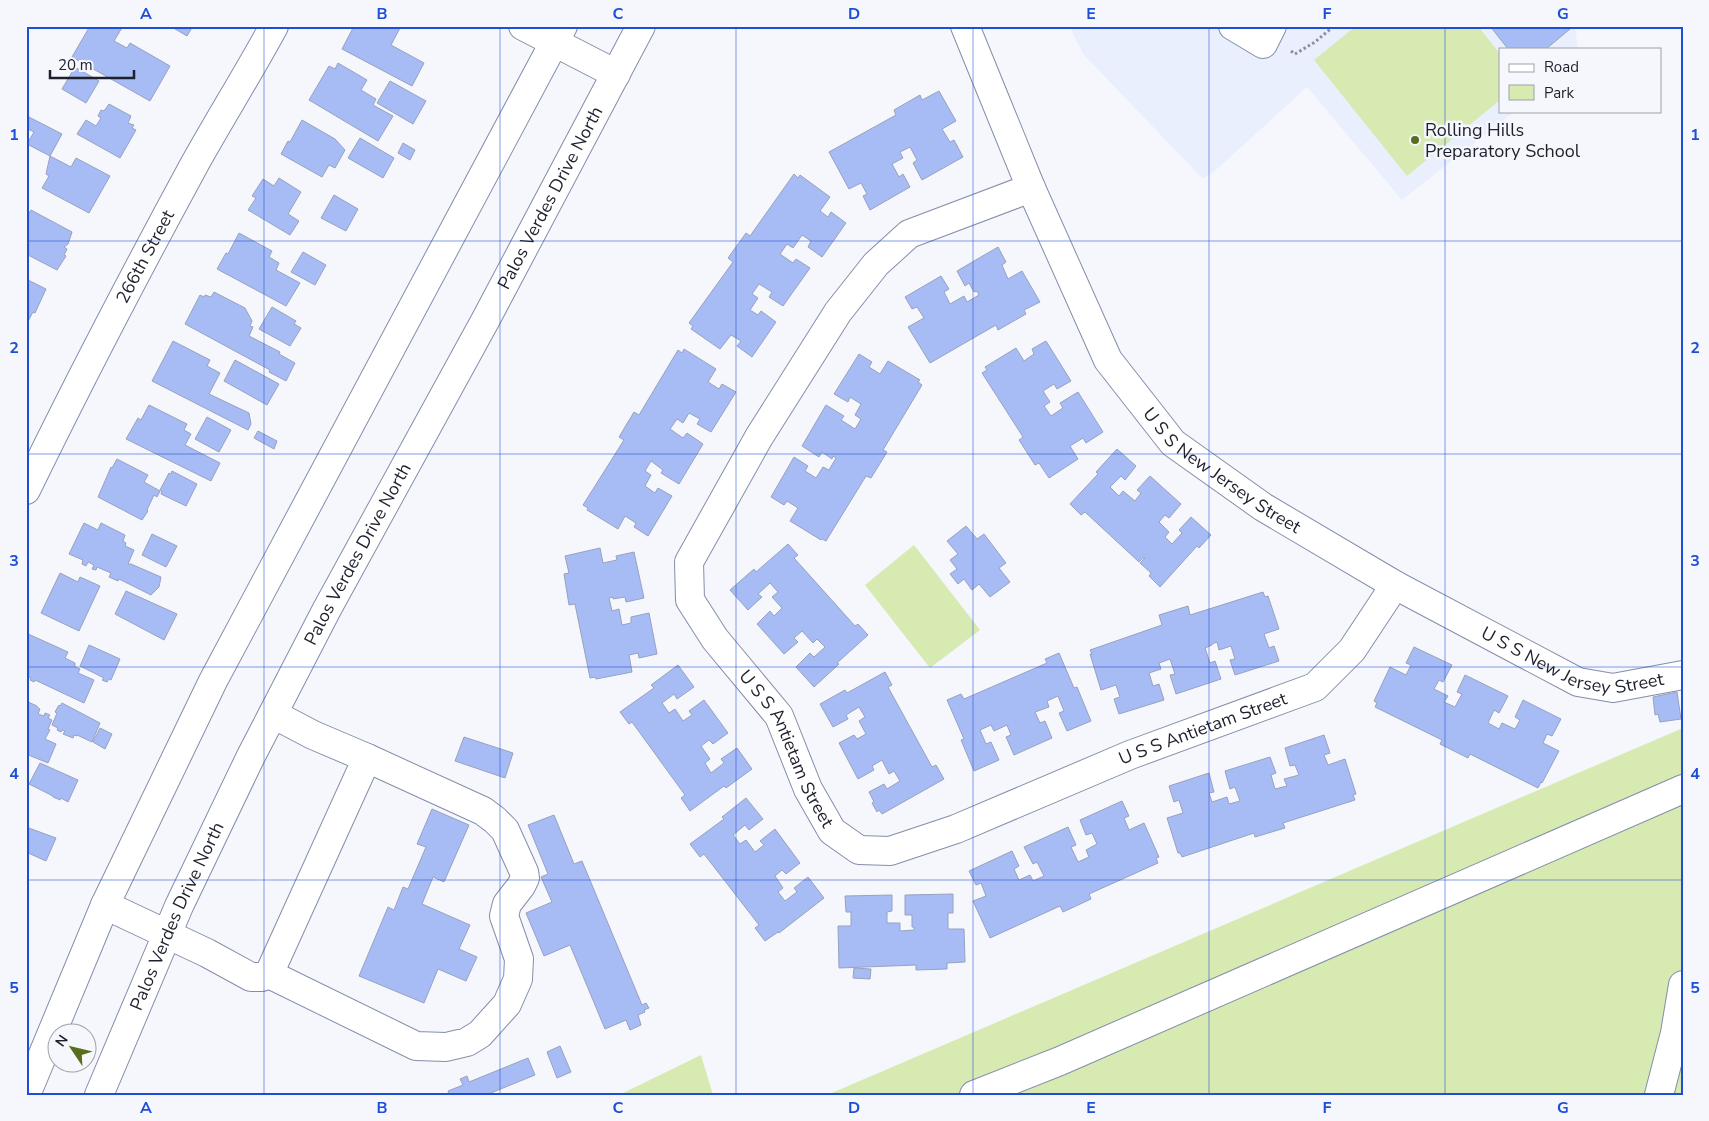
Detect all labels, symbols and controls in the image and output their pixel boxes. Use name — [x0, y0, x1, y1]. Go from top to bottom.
text: A — [140, 3, 152, 25]
text: B — [376, 3, 388, 25]
text: C — [613, 3, 624, 25]
text: D — [848, 3, 860, 25]
text: E — [1086, 3, 1096, 25]
text: F — [1323, 3, 1332, 25]
text: G — [1557, 3, 1569, 25]
scale bar — [50, 48, 134, 80]
legend — [1499, 48, 1662, 112]
text: 20 m — [58, 55, 93, 75]
text: Road — [1544, 57, 1579, 77]
text: Park — [1544, 83, 1574, 103]
street label: Palos Verdes Drive North — [492, 102, 608, 293]
place label: Rolling Hills Preparatory School — [1425, 118, 1581, 163]
text: 1 — [9, 124, 19, 146]
text: 1 — [1690, 124, 1700, 146]
marker: Rolling Hills Preparatory School — [1409, 134, 1421, 146]
street label: 266th Street — [110, 205, 180, 308]
text: 2 — [9, 337, 19, 359]
text: 2 — [1690, 337, 1700, 359]
street label: U S S New Jersey Street — [1138, 402, 1306, 539]
street label: Palos Verdes Drive North — [298, 459, 417, 649]
text: 3 — [9, 550, 19, 572]
text: 3 — [1690, 550, 1700, 572]
street label: U S S New Jersey Street — [1477, 621, 1666, 700]
street label: U S S Antietam Street — [734, 665, 840, 832]
street label: U S S Antietam Street — [1115, 686, 1291, 770]
text: 4 — [9, 763, 19, 785]
text: 4 — [1690, 763, 1700, 785]
street label: Palos Verdes Drive North — [124, 818, 229, 1014]
text: 5 — [9, 977, 19, 999]
text: 5 — [1690, 977, 1700, 999]
north arrow — [48, 1024, 98, 1074]
text: N — [51, 1031, 73, 1051]
text: A — [140, 1097, 152, 1119]
text: B — [376, 1097, 388, 1119]
text: C — [613, 1097, 624, 1119]
text: D — [848, 1097, 860, 1119]
text: E — [1086, 1097, 1096, 1119]
text: F — [1323, 1097, 1332, 1119]
text: G — [1557, 1097, 1569, 1119]

